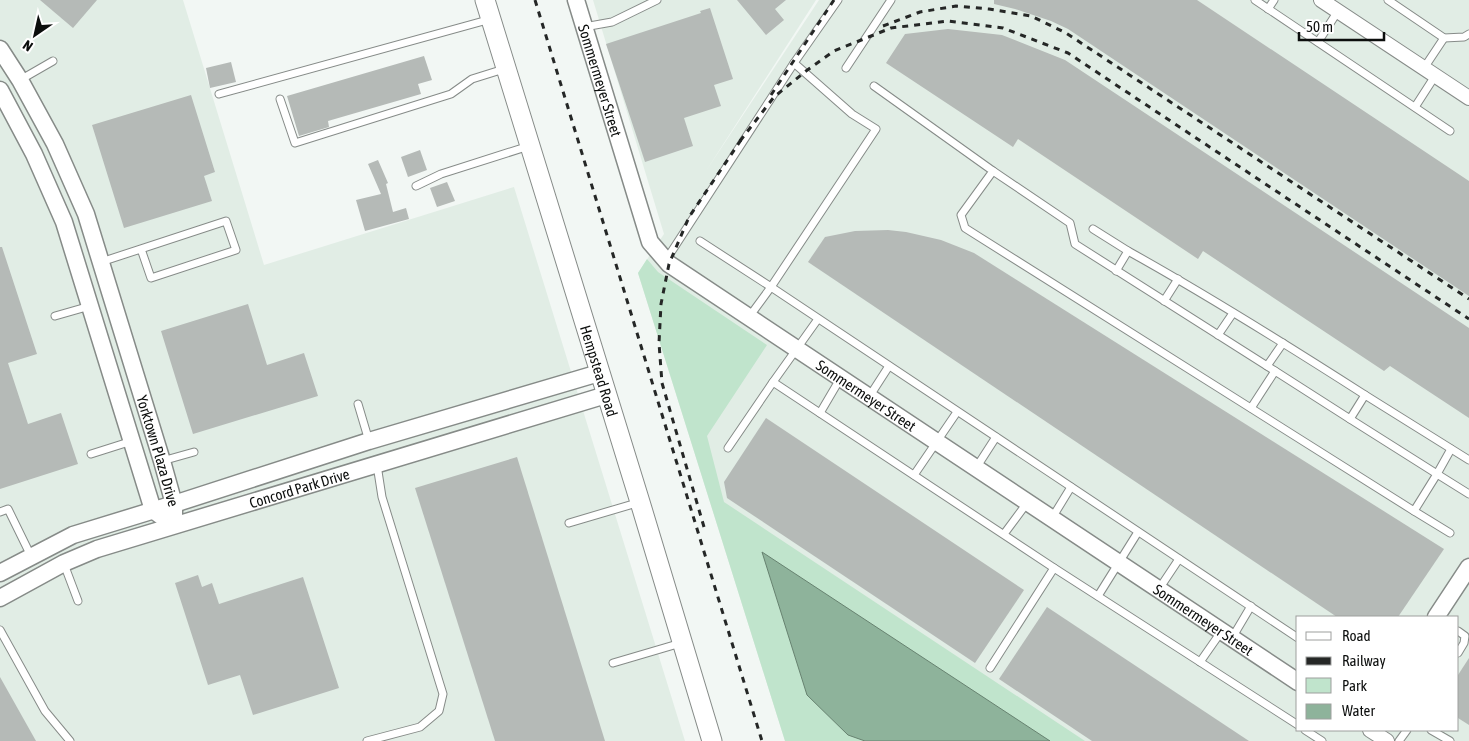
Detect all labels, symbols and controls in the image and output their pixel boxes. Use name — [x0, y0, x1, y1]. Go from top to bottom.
north arrow — [10, 10, 60, 60]
scale bar — [1299, 10, 1384, 42]
text: 50 m — [1306, 18, 1333, 35]
street label: Sommermeyer Street — [575, 22, 626, 138]
text: N — [20, 37, 36, 55]
street label: Hempstead Road — [577, 323, 622, 418]
street label: Sommermeyer Street — [813, 356, 919, 434]
street label: Yorktown Plaza Drive — [134, 393, 183, 509]
street label: Concord Park Drive — [247, 465, 351, 511]
street label: Sommermeyer Street — [1151, 580, 1257, 658]
legend — [1296, 616, 1459, 731]
text: Road — [1342, 627, 1371, 644]
text: Railway — [1342, 652, 1386, 669]
text: Park — [1342, 677, 1367, 694]
text: Water — [1342, 702, 1375, 719]

